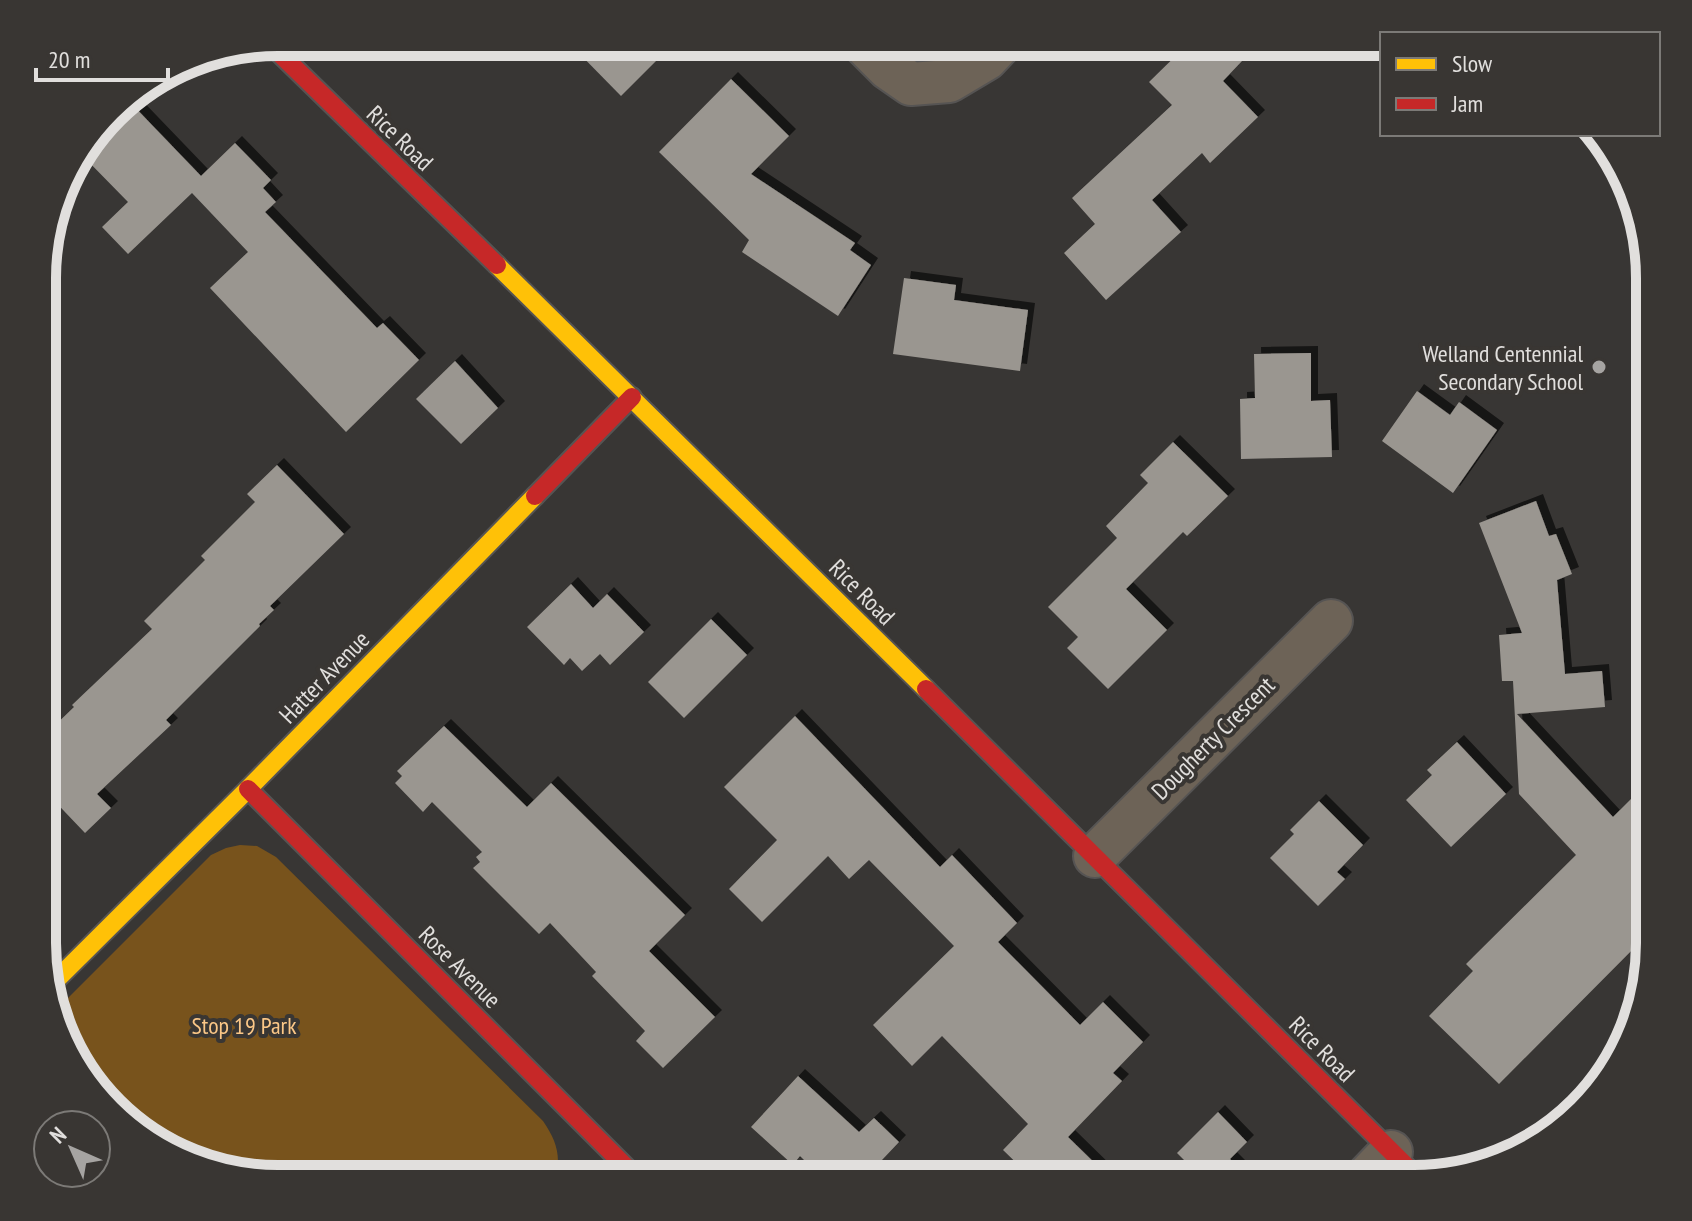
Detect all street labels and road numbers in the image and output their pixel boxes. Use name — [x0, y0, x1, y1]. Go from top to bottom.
street label: Rice Road — [360, 99, 440, 177]
street label: Rice Road — [822, 552, 902, 632]
street label: Hatter Avenue — [272, 624, 376, 730]
street label: Dougherty Crescent — [1145, 670, 1281, 806]
street label: Rose Avenue — [412, 919, 508, 1015]
street label: Rice Road — [1282, 1009, 1362, 1089]

